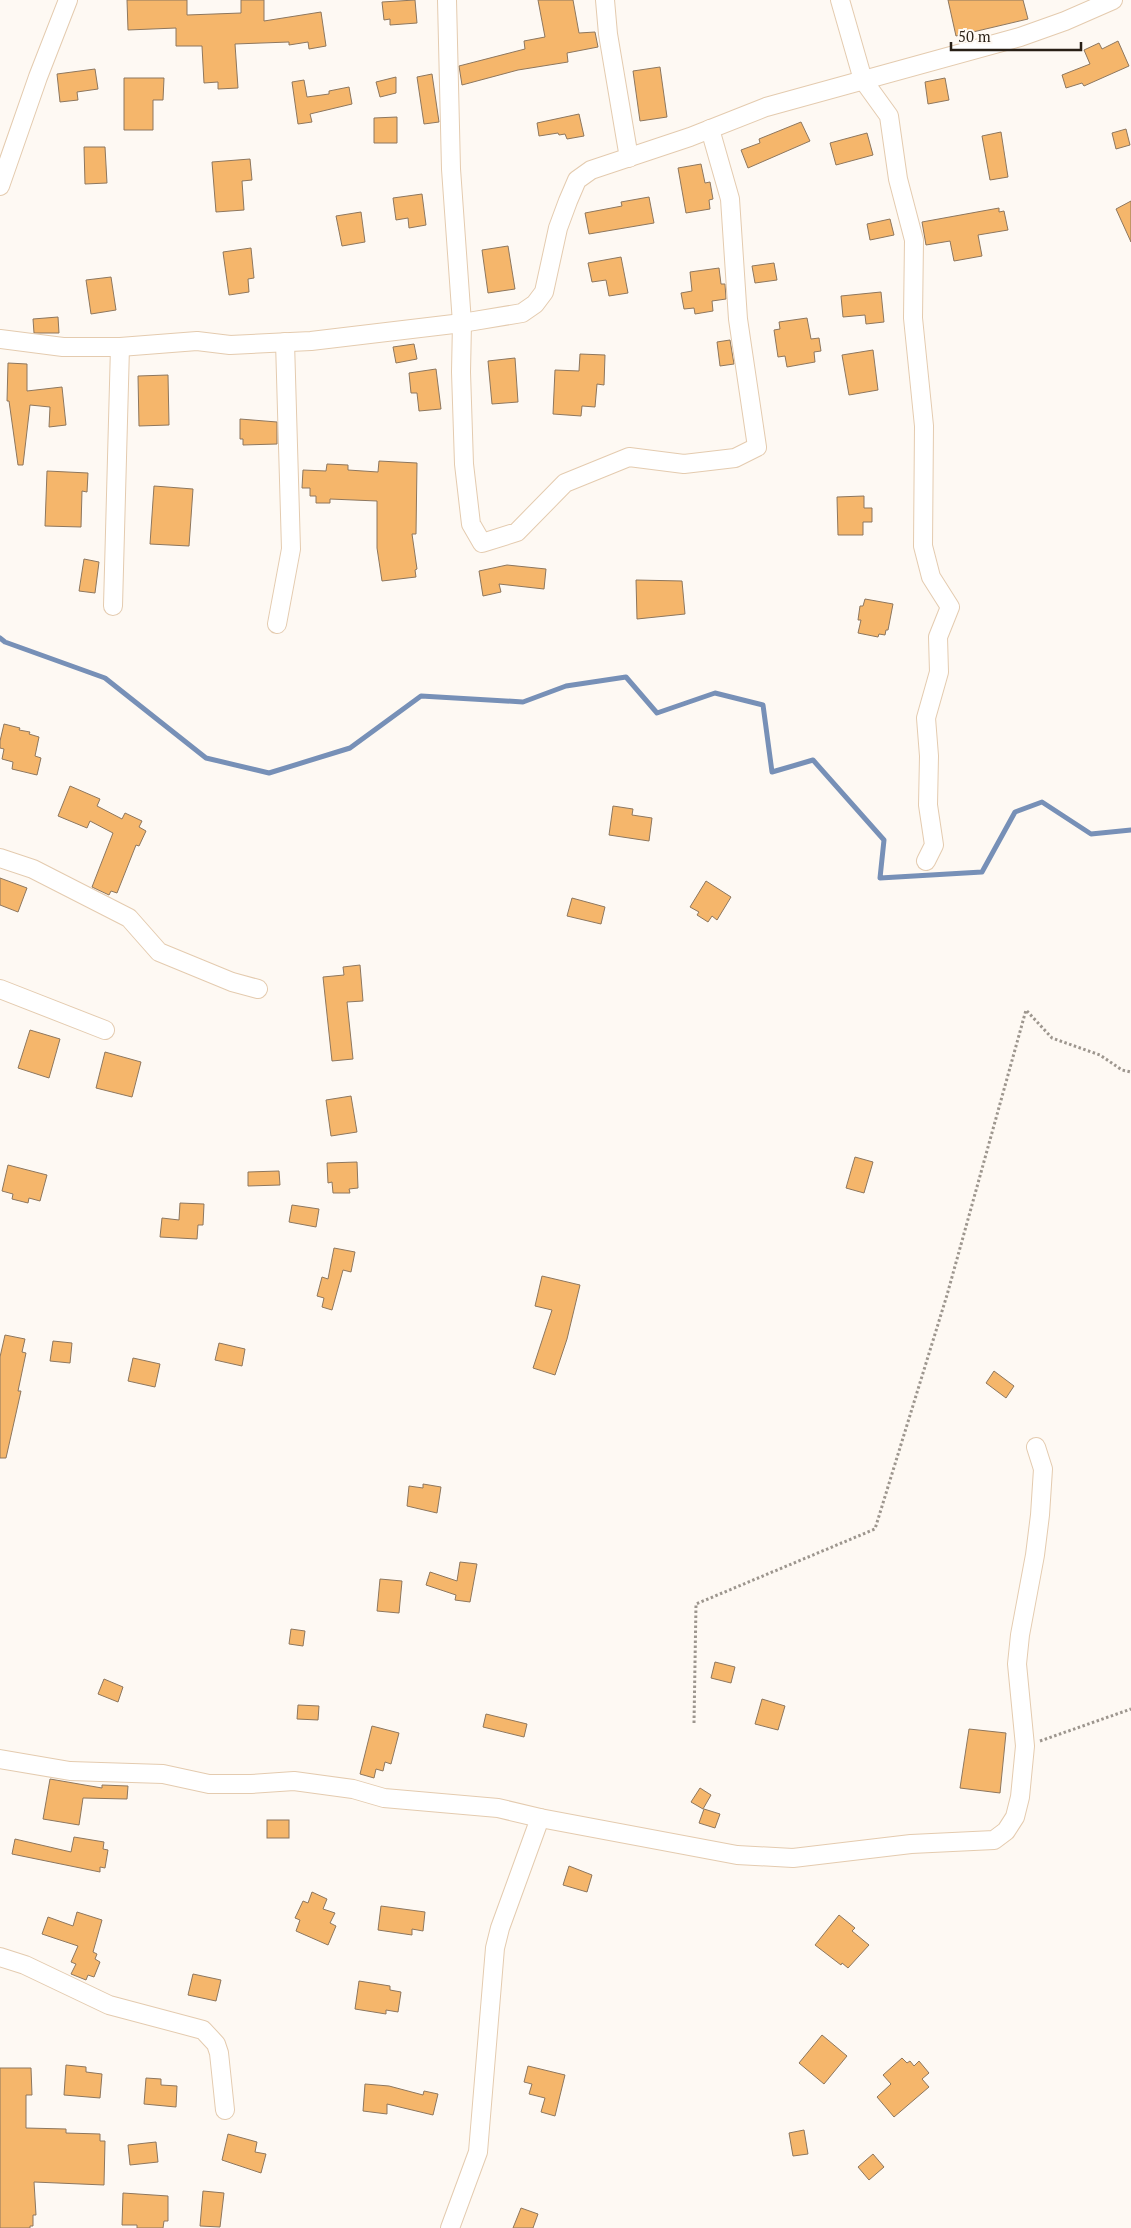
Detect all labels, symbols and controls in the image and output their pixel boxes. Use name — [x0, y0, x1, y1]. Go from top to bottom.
scale bar — [951, 20, 1081, 52]
text: 50 m — [958, 26, 991, 46]

